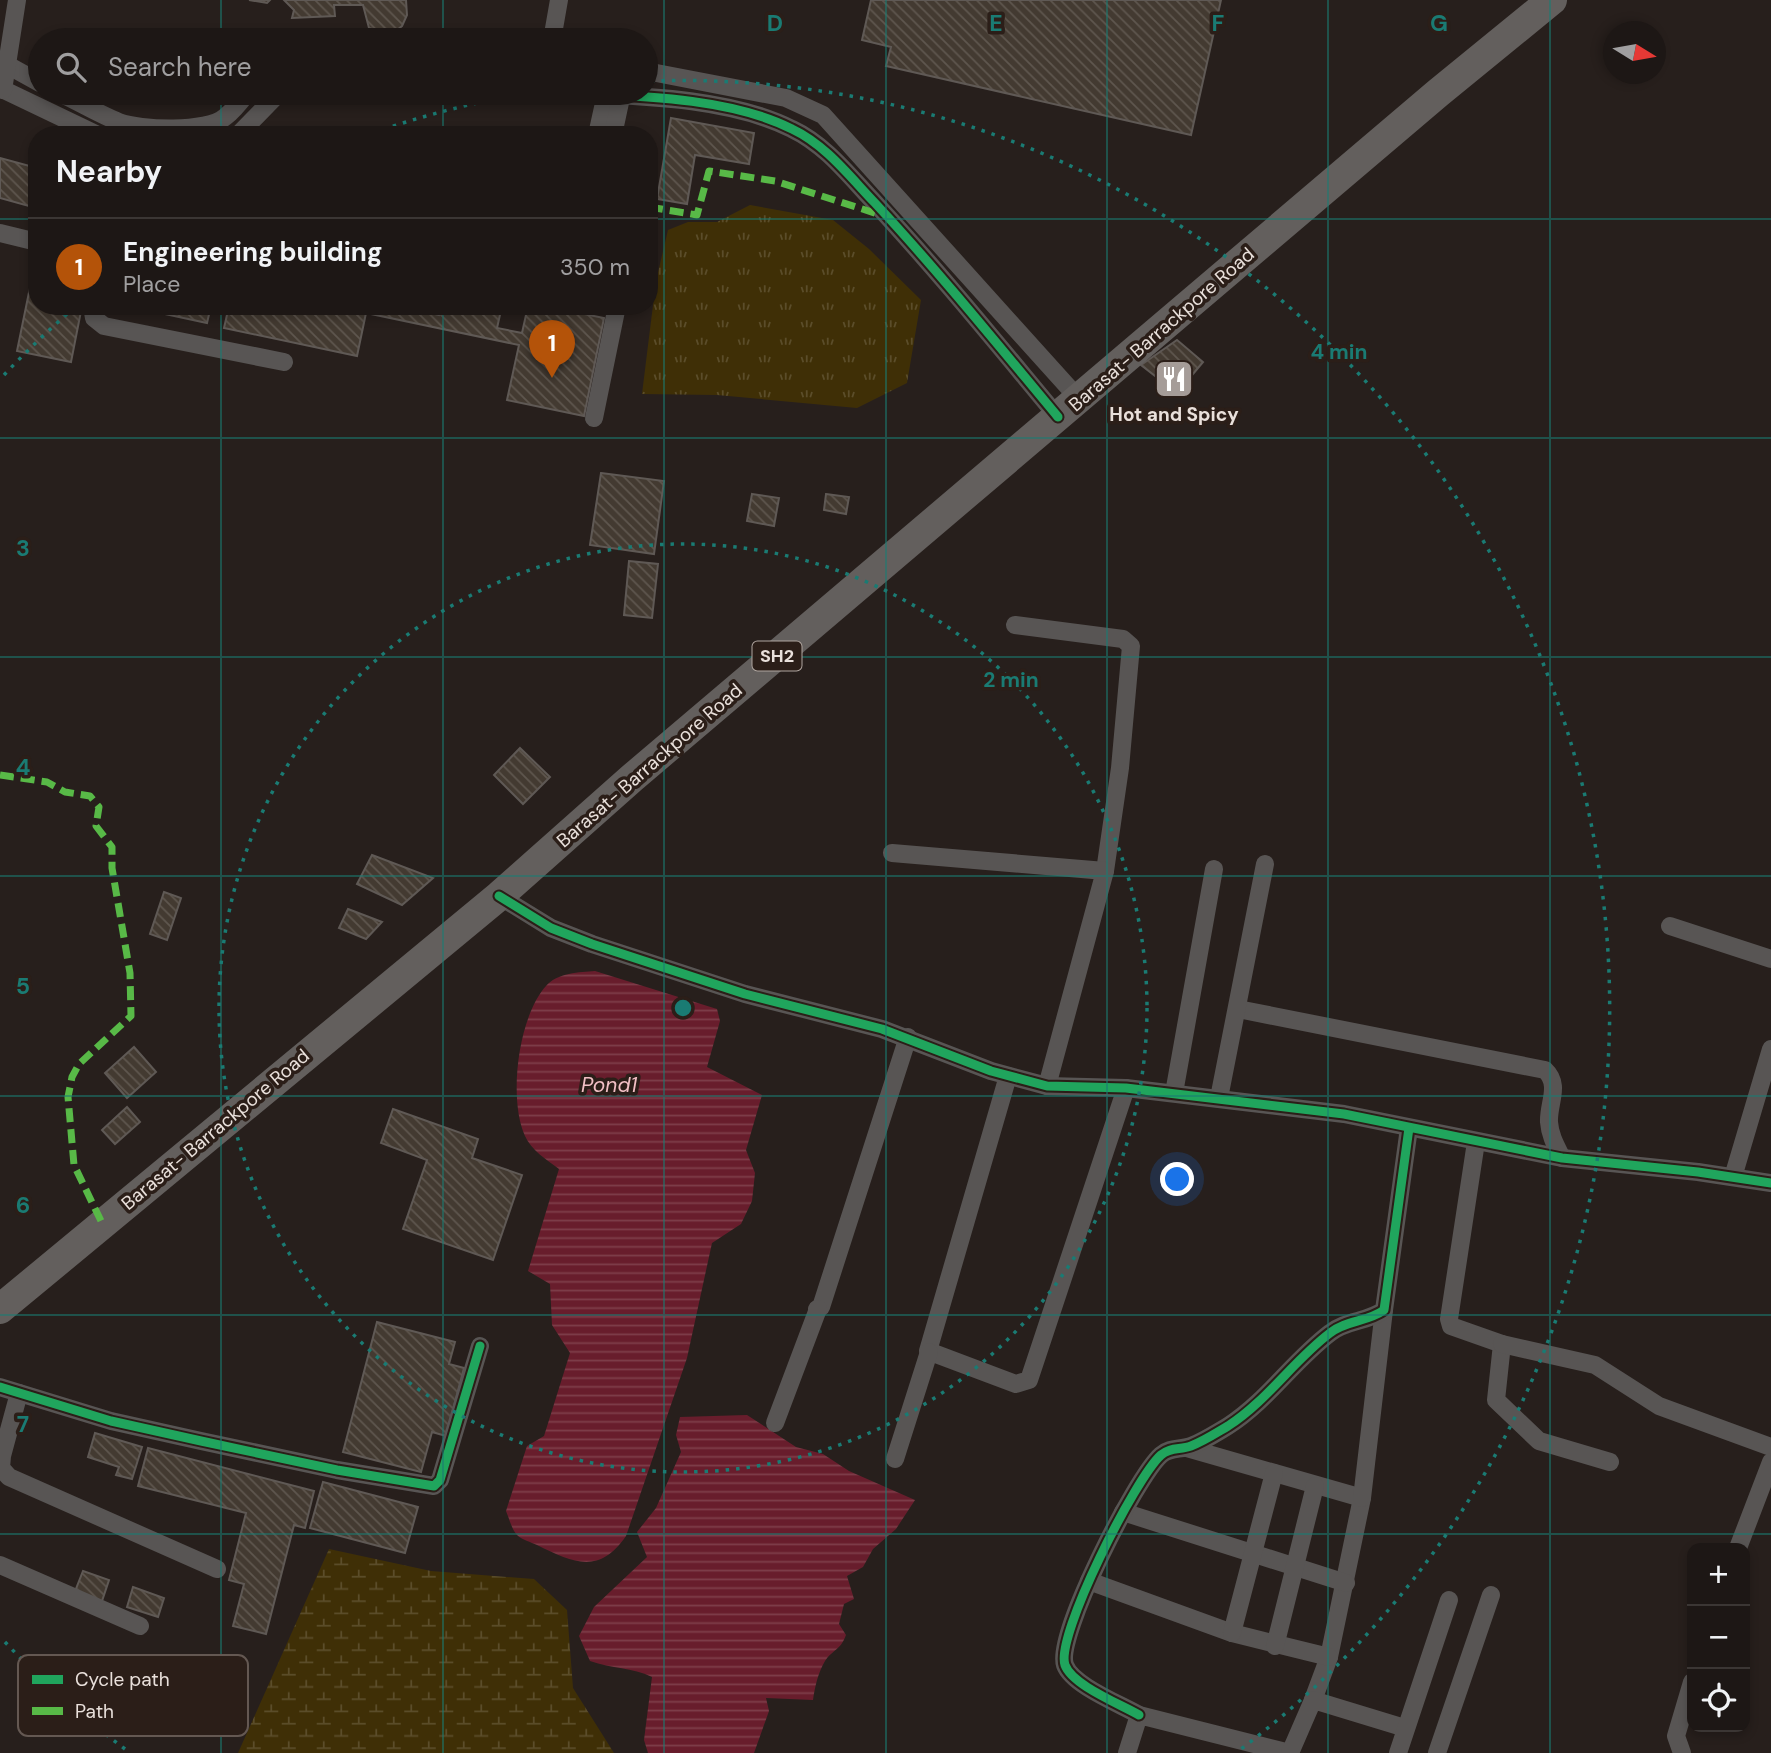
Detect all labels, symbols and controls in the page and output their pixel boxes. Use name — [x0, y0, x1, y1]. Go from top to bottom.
text: D — [767, 8, 783, 38]
text: E — [989, 8, 1003, 38]
text: F — [1212, 8, 1225, 38]
text: G — [1430, 8, 1448, 38]
north arrow — [1603, 21, 1666, 84]
search box — [28, 28, 658, 105]
icon: search — [52, 48, 90, 86]
text: Search here — [108, 50, 251, 84]
text: Nearby — [56, 152, 162, 191]
text: Engineering building — [123, 235, 382, 269]
street label: Barasat- Barrackpore Road — [1063, 242, 1259, 417]
text: 1 — [75, 252, 83, 282]
text: 350 m — [560, 252, 630, 282]
text: Place — [123, 269, 180, 299]
pin: 1 — [529, 320, 575, 378]
text: 4 min — [1310, 338, 1368, 366]
restaurant icon: Hot and Spicy — [1153, 358, 1195, 400]
place label: Hot and Spicy — [1109, 402, 1239, 427]
text: 3 — [16, 533, 30, 563]
road number: SH2 — [752, 642, 802, 670]
text: 2 min — [983, 666, 1039, 694]
street label: Barasat- Barrackpore Road — [551, 678, 747, 853]
text: 4 — [16, 752, 31, 782]
text: 5 — [16, 971, 30, 1001]
centre of rings — [671, 996, 695, 1020]
street label: Barasat- Barrackpore Road — [116, 1043, 315, 1215]
water label: Pond1 — [581, 1071, 637, 1099]
your location — [1160, 1162, 1194, 1196]
text: 6 — [16, 1190, 30, 1220]
text: 7 — [17, 1409, 29, 1439]
map controls — [1687, 1543, 1750, 1732]
button: + — [1687, 1543, 1750, 1606]
button: − — [1687, 1606, 1750, 1669]
legend — [18, 1655, 248, 1736]
text: Cycle path — [75, 1667, 170, 1692]
button: locate — [1687, 1669, 1750, 1732]
text: Path — [75, 1699, 114, 1724]

